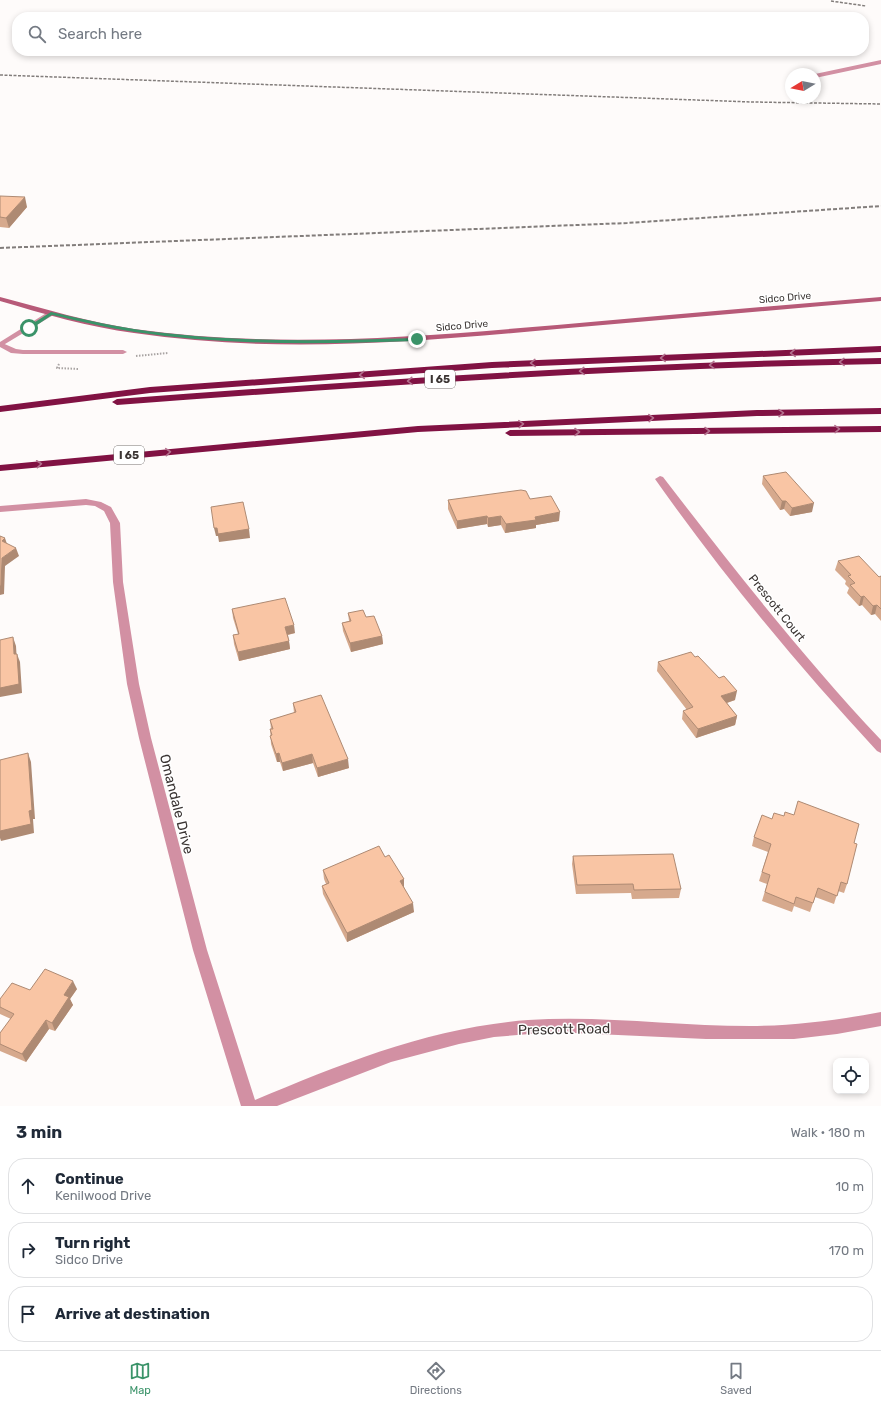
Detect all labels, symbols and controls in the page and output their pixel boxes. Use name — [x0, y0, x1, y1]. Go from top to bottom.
search box — [12, 12, 869, 56]
icon: search — [26, 23, 48, 45]
text: Search here — [58, 25, 142, 43]
north arrow — [785, 68, 821, 104]
street label: Sidco Drive — [758, 290, 812, 306]
street label: Sidco Drive — [435, 318, 489, 334]
route start — [20, 319, 38, 337]
route end — [408, 330, 426, 348]
one-way arrow — [790, 349, 796, 357]
one-way arrow — [660, 354, 666, 363]
one-way arrow — [839, 358, 845, 366]
one-way arrow — [530, 359, 536, 368]
one-way arrow — [709, 361, 715, 369]
one-way arrow — [579, 366, 585, 375]
one-way arrow — [359, 370, 365, 379]
road number: I 65 — [425, 370, 455, 388]
one-way arrow — [407, 376, 413, 385]
one-way arrow — [778, 409, 784, 417]
one-way arrow — [648, 414, 654, 422]
one-way arrow — [518, 419, 524, 428]
one-way arrow — [834, 425, 840, 434]
one-way arrow — [574, 427, 580, 436]
one-way arrow — [704, 427, 710, 435]
road number: I 65 — [114, 446, 144, 464]
one-way arrow — [165, 447, 171, 456]
one-way arrow — [36, 459, 42, 468]
street label: Prescott Court — [746, 572, 808, 645]
street label: Omandale Drive — [156, 752, 197, 856]
street label: Prescott Road — [518, 1020, 610, 1039]
map controls — [833, 1058, 869, 1094]
button: locate — [833, 1058, 869, 1094]
text: 3 min — [16, 1122, 62, 1142]
text: Walk · 180 m — [790, 1125, 865, 1140]
text: Continue — [55, 1170, 124, 1188]
icon: ahead — [17, 1175, 39, 1197]
text: 10 m — [835, 1179, 864, 1194]
text: Kenilwood Drive — [55, 1188, 151, 1203]
text: Turn right — [55, 1234, 130, 1252]
icon: right — [17, 1239, 39, 1261]
text: 170 m — [829, 1243, 864, 1258]
text: Sidco Drive — [55, 1252, 123, 1267]
icon: arrive — [17, 1303, 39, 1325]
text: Arrive at destination — [55, 1305, 210, 1323]
tab: Map — [129, 1360, 151, 1397]
tab: Directions — [410, 1360, 462, 1397]
tab: Saved — [720, 1360, 752, 1397]

